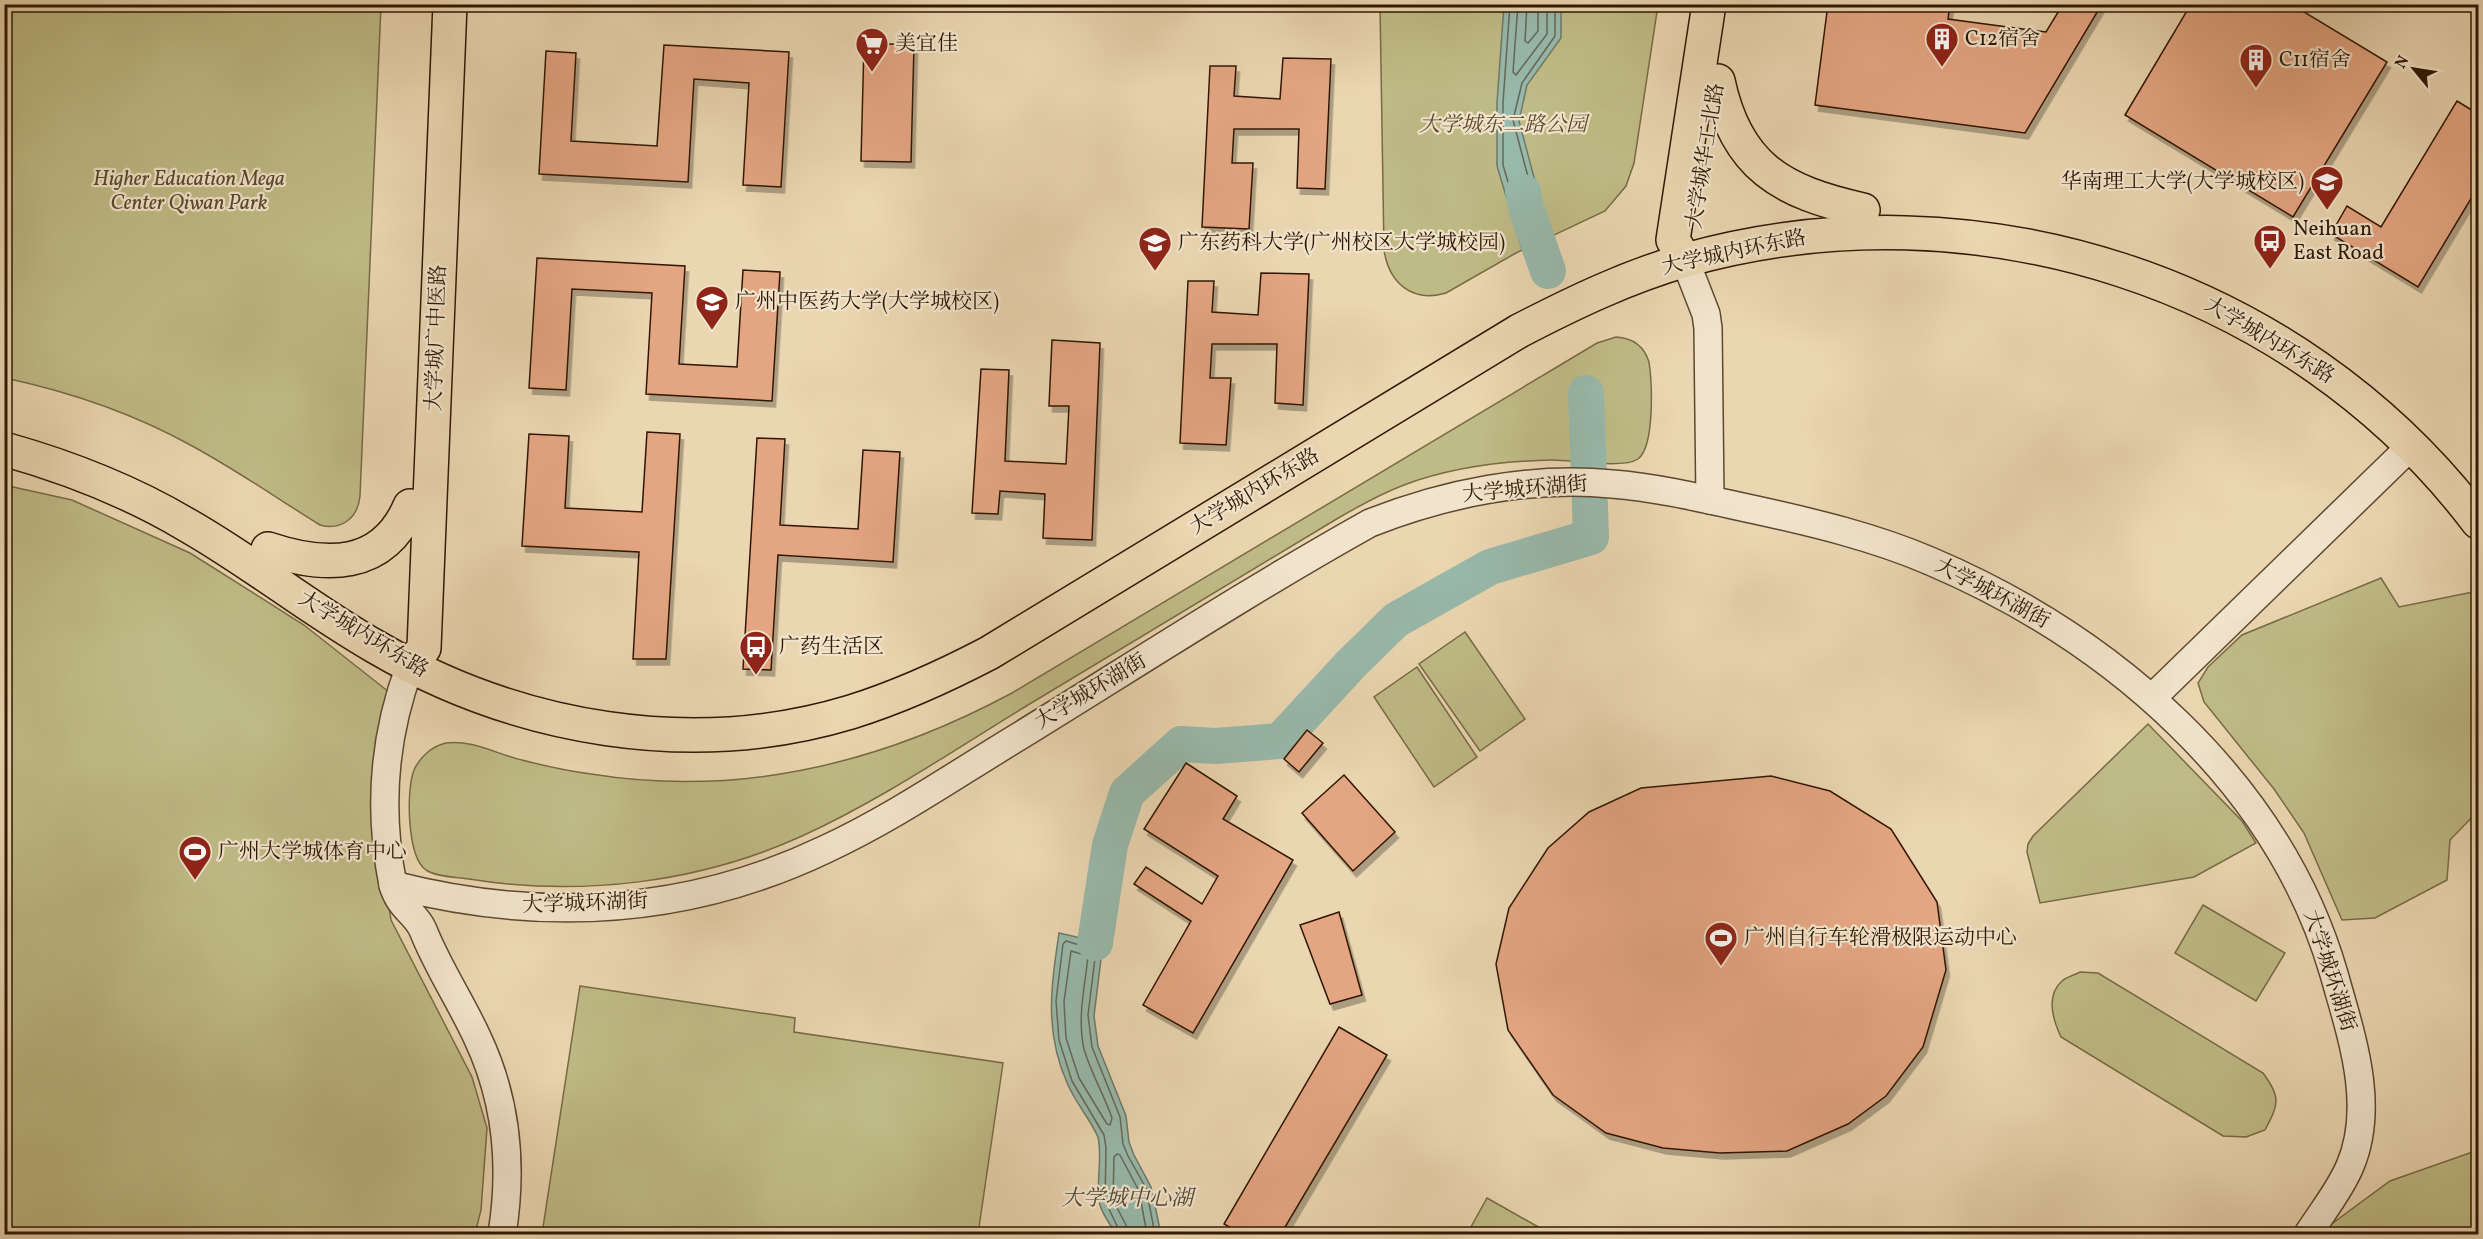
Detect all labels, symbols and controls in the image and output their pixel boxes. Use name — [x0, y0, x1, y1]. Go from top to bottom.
building icon: C12宿舍 — [1924, 21, 1960, 68]
place label: C12宿舍 — [1965, 25, 2040, 54]
supermarket icon: 美宜佳 — [854, 26, 890, 73]
place label: 美宜佳 — [895, 30, 958, 59]
north arrow — [2384, 39, 2444, 99]
building icon: C11宿舍 — [2238, 42, 2274, 89]
place label: C11宿舍 — [2279, 46, 2351, 75]
text: N — [2390, 52, 2415, 73]
street label: 大学城华工北路 — [1680, 81, 1732, 231]
park label: 大学城东二路公园 — [1419, 111, 1590, 140]
school or university icon: 华南理工大学(大学城校区) — [2309, 164, 2345, 211]
park label: Higher Education Mega Center Qiwan Park — [93, 165, 285, 218]
place label: 华南理工大学(大学城校区) — [2061, 168, 2304, 197]
place label: Neihuan East Road — [2293, 215, 2384, 268]
bus stop icon: Neihuan East Road — [2252, 223, 2288, 270]
street label: 大学城内环东路 — [1659, 224, 1809, 282]
school or university icon: 广东药科大学(广州校区大学城校园) — [1137, 225, 1173, 272]
place label: 广东药科大学(广州校区大学城校园) — [1178, 229, 1505, 258]
street label: 大学城广中医路 — [420, 264, 454, 412]
school or university icon: 广州中医药大学(大学城校区) — [694, 284, 730, 331]
place label: 广州中医药大学(大学城校区) — [735, 288, 999, 317]
street label: 大学城内环东路 — [2199, 291, 2339, 391]
street label: 大学城内环东路 — [1185, 442, 1325, 542]
street label: 大学城环湖街 — [1461, 470, 1589, 510]
street label: 大学城环湖街 — [1930, 552, 2054, 636]
street label: 大学城内环东路 — [293, 585, 433, 685]
bus stop icon: 广药生活区 — [738, 629, 774, 676]
place label: 广药生活区 — [779, 633, 884, 662]
street label: 大学城环湖街 — [1030, 647, 1152, 737]
sports icon: 广州大学城体育中心 — [177, 834, 213, 881]
place label: 广州大学城体育中心 — [218, 838, 407, 867]
street label: 大学城环湖街 — [522, 887, 648, 921]
street label: 大学城环湖街 — [2296, 907, 2362, 1035]
sports icon: 广州自行车轮滑极限运动中心 — [1703, 920, 1739, 967]
place label: 广州自行车轮滑极限运动中心 — [1744, 924, 2017, 953]
water label: 大学城中心湖 — [1061, 1184, 1197, 1215]

